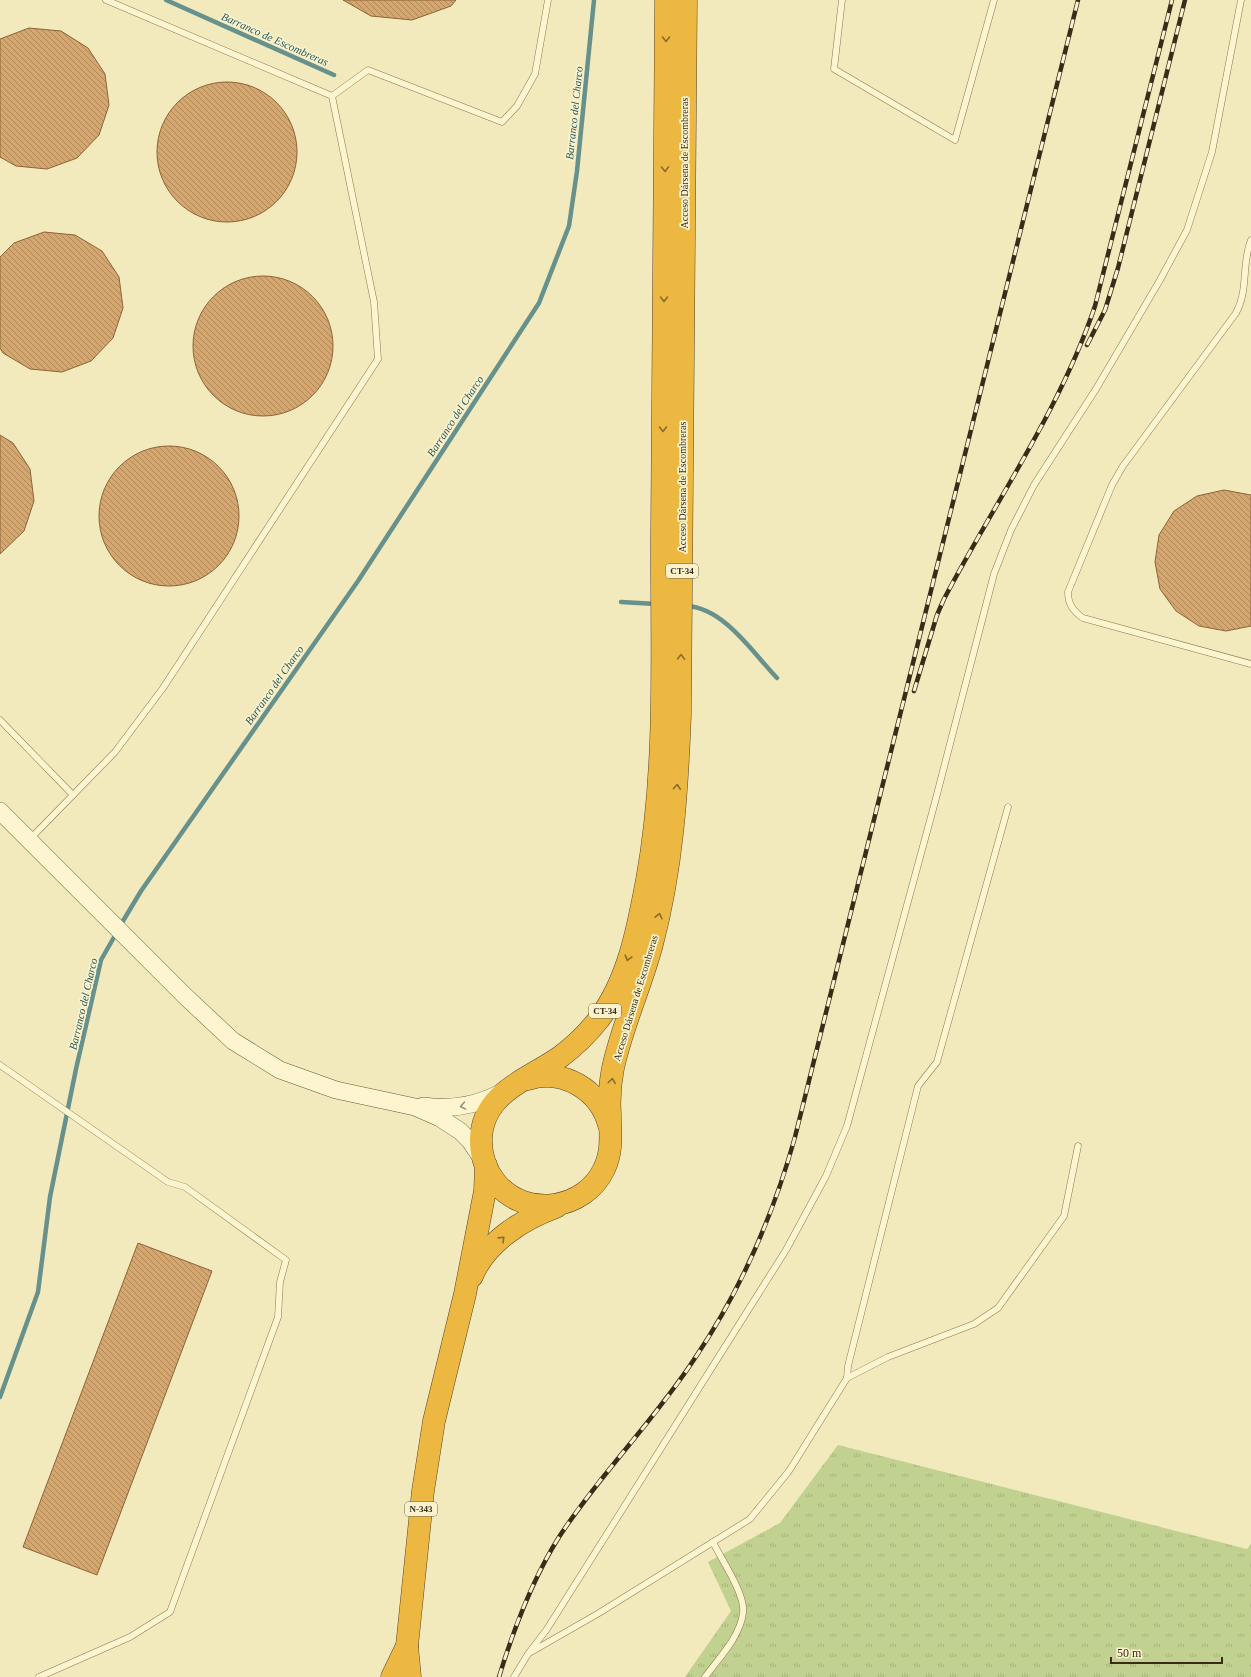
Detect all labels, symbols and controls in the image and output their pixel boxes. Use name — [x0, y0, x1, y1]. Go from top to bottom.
water label: Barranco de Escombreras — [220, 10, 330, 68]
one-way arrow — [662, 36, 670, 42]
water label: Barranco del Charco — [563, 65, 585, 160]
street label: Acceso Dársena de Escombreras — [679, 98, 690, 228]
one-way arrow — [661, 166, 669, 172]
one-way arrow — [660, 296, 668, 302]
water label: Barranco del Charco — [424, 373, 486, 459]
street label: Acceso Dársena de Escombreras — [677, 422, 688, 552]
one-way arrow — [659, 426, 667, 432]
road number: CT-34 — [666, 564, 698, 578]
water label: Barranco del Charco — [242, 643, 306, 727]
one-way arrow — [677, 654, 685, 660]
one-way arrow — [673, 784, 682, 790]
one-way arrow — [655, 913, 663, 919]
street label: Acceso Dársena de Escombreras — [611, 934, 660, 1062]
one-way arrow — [624, 955, 633, 962]
water label: Barranco del Charco — [67, 957, 99, 1051]
road number: CT-34 — [589, 1004, 621, 1018]
one-way arrow — [607, 1078, 616, 1084]
one-way arrow — [460, 1101, 466, 1109]
one-way arrow — [497, 1237, 504, 1244]
road number: N-343 — [405, 1502, 437, 1516]
scale bar — [1111, 1639, 1222, 1665]
text: 50 m — [1117, 1646, 1142, 1660]

